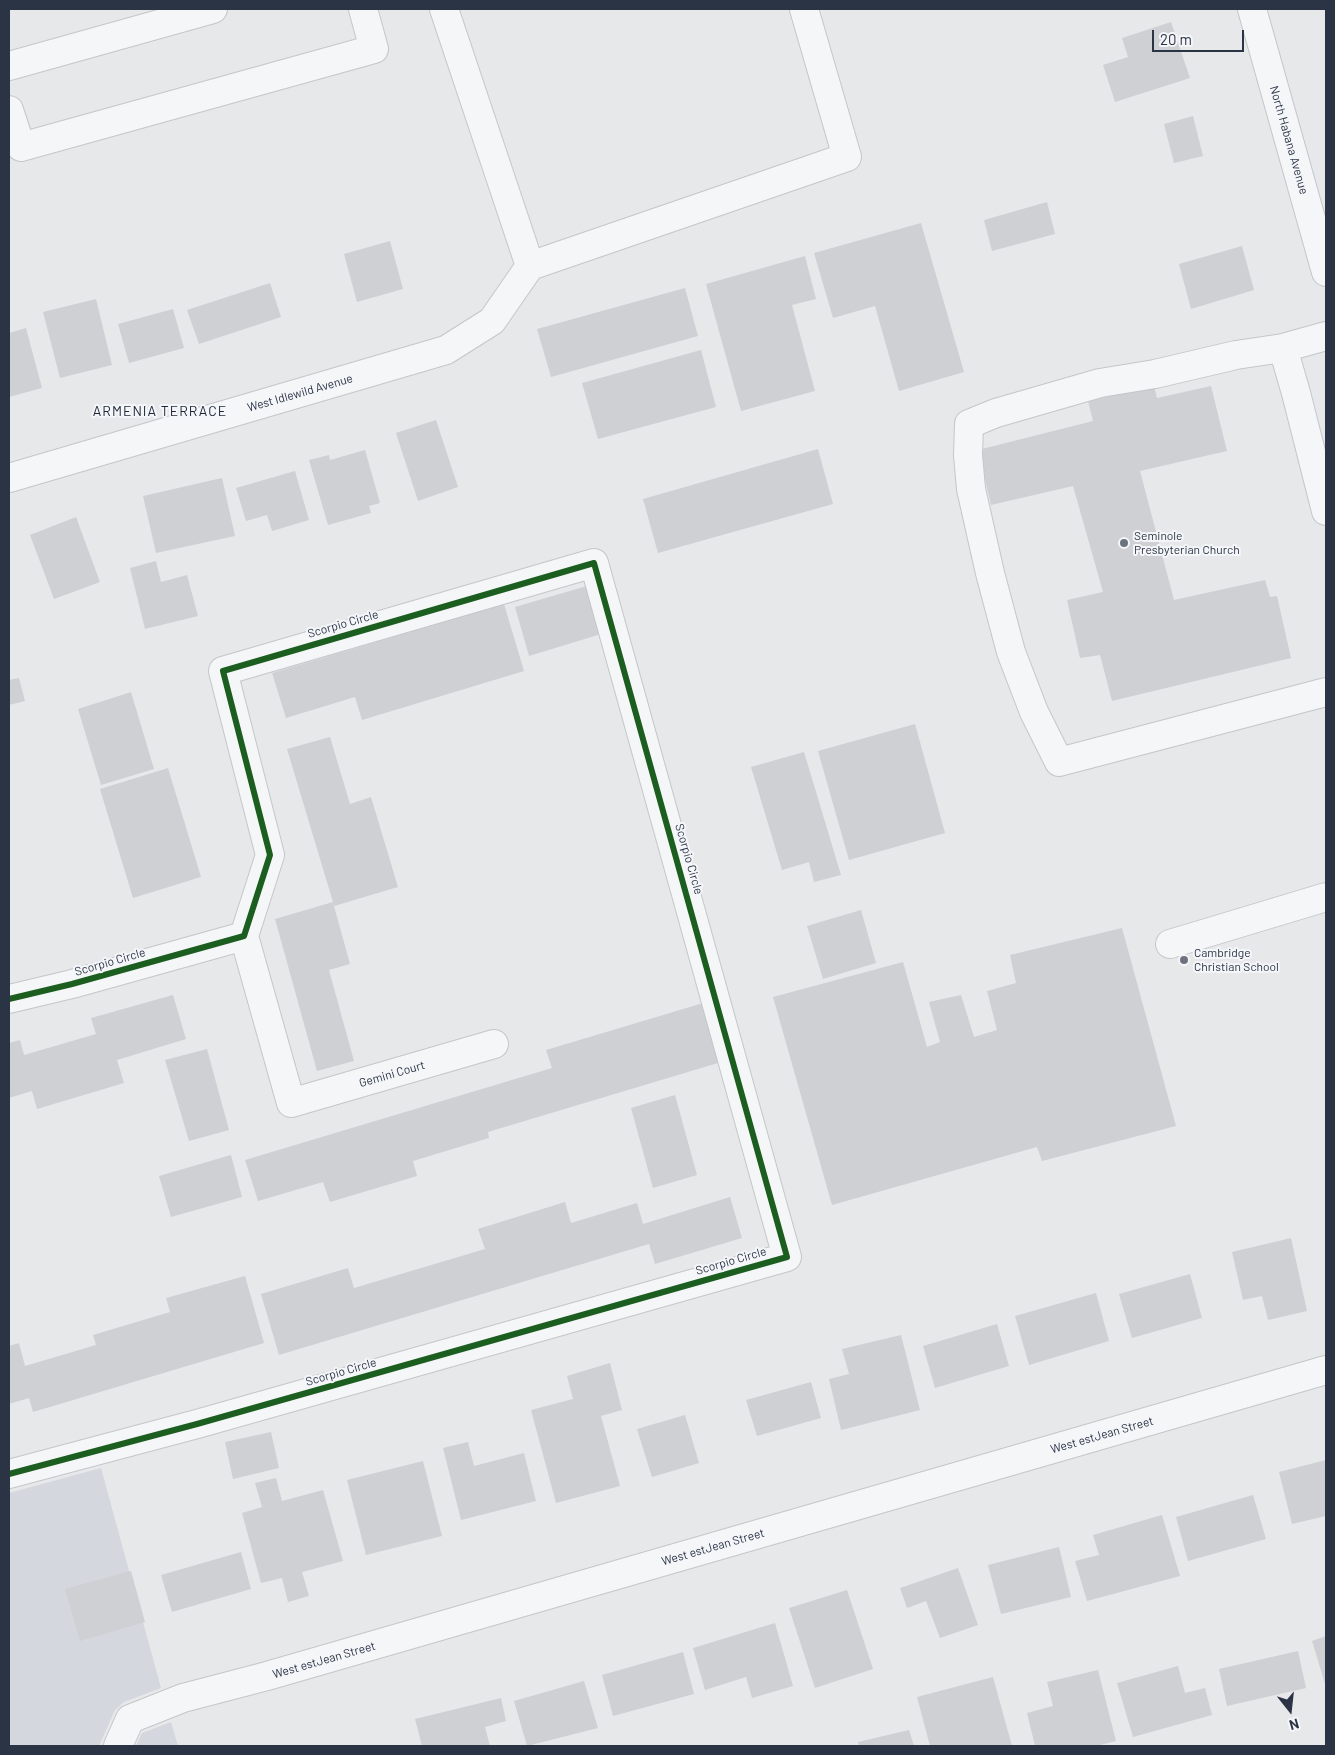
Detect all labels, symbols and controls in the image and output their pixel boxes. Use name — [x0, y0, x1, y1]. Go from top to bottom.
scale bar — [1155, 20, 1248, 52]
text: 20 m — [1160, 30, 1192, 48]
street label: North Habana Avenue — [1267, 84, 1311, 196]
street label: West Idlewild Avenue — [246, 371, 354, 415]
district label: ARMENIA TERRACE — [91, 403, 229, 419]
place label: Seminole Presbyterian Church — [1134, 529, 1240, 557]
marker: Seminole Presbyterian Church — [1118, 537, 1130, 549]
street label: Scorpio Circle — [306, 607, 380, 641]
street label: Scorpio Circle — [672, 822, 706, 896]
street label: Scorpio Circle — [73, 945, 147, 979]
place label: Cambridge Christian School — [1194, 946, 1279, 974]
marker: Cambridge Christian School — [1178, 954, 1190, 966]
street label: Gemini Court — [357, 1058, 427, 1090]
street label: Scorpio Circle — [694, 1244, 768, 1278]
street label: Scorpio Circle — [304, 1355, 378, 1389]
street label: West estJean Street — [1049, 1413, 1155, 1457]
street label: West estJean Street — [660, 1525, 766, 1569]
street label: West estJean Street — [271, 1638, 377, 1682]
north arrow — [1265, 1685, 1315, 1735]
text: N — [1287, 1715, 1301, 1734]

